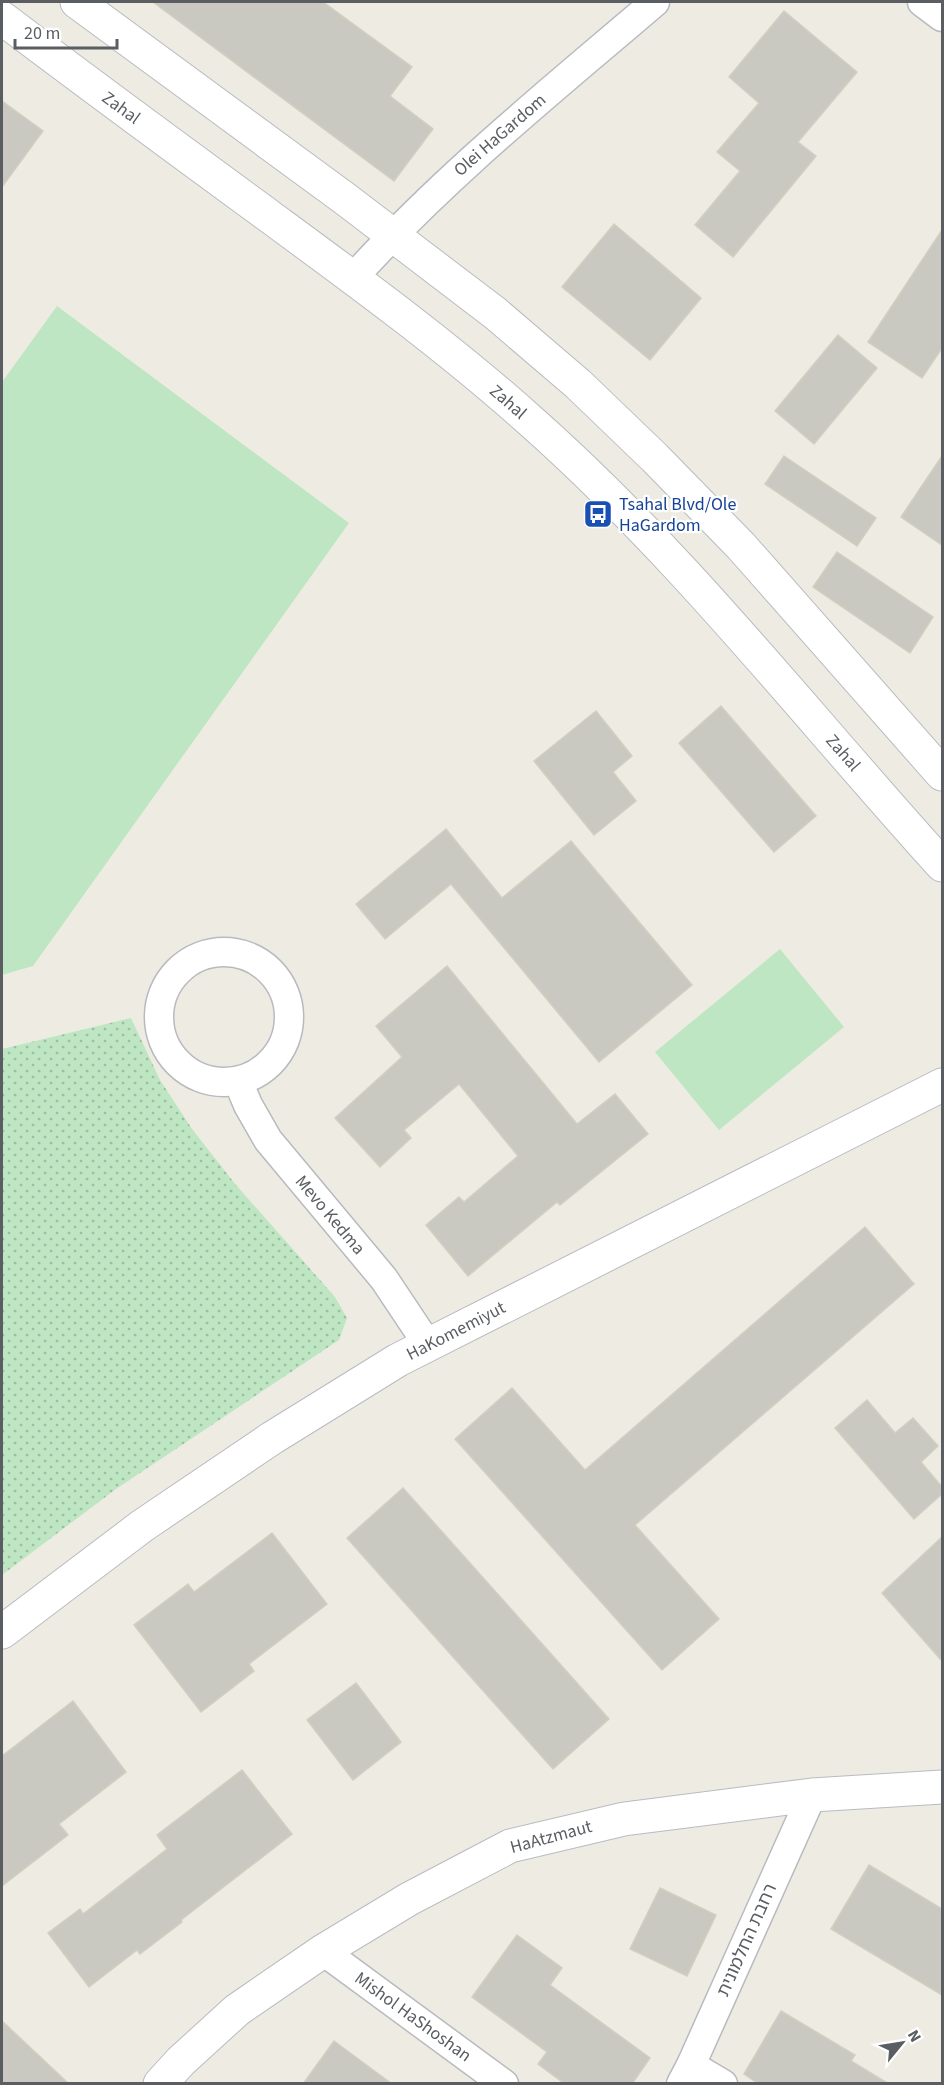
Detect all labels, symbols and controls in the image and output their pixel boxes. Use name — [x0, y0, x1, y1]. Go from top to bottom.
scale bar — [15, 12, 117, 50]
text: 20 m — [24, 21, 60, 46]
street label: Zahal — [97, 86, 145, 130]
street label: Olei HaGardom — [448, 88, 552, 182]
street label: Zahal — [484, 379, 532, 425]
place label: Tsahal Blvd/Ole HaGardom — [619, 492, 736, 538]
bus stop icon: Tsahal Blvd/Ole HaGardom — [582, 498, 614, 530]
street label: Zahal — [820, 729, 866, 777]
street label: Mevo Kedma — [289, 1170, 371, 1260]
street label: HaKomemiyut — [402, 1295, 510, 1367]
street label: HaAtzmaut — [507, 1814, 595, 1860]
street label: רחבת החלמונית — [711, 1880, 783, 2000]
street label: Mishol HaShoshan — [349, 1966, 477, 2068]
north arrow — [872, 2013, 932, 2073]
text: N — [902, 2026, 926, 2046]

